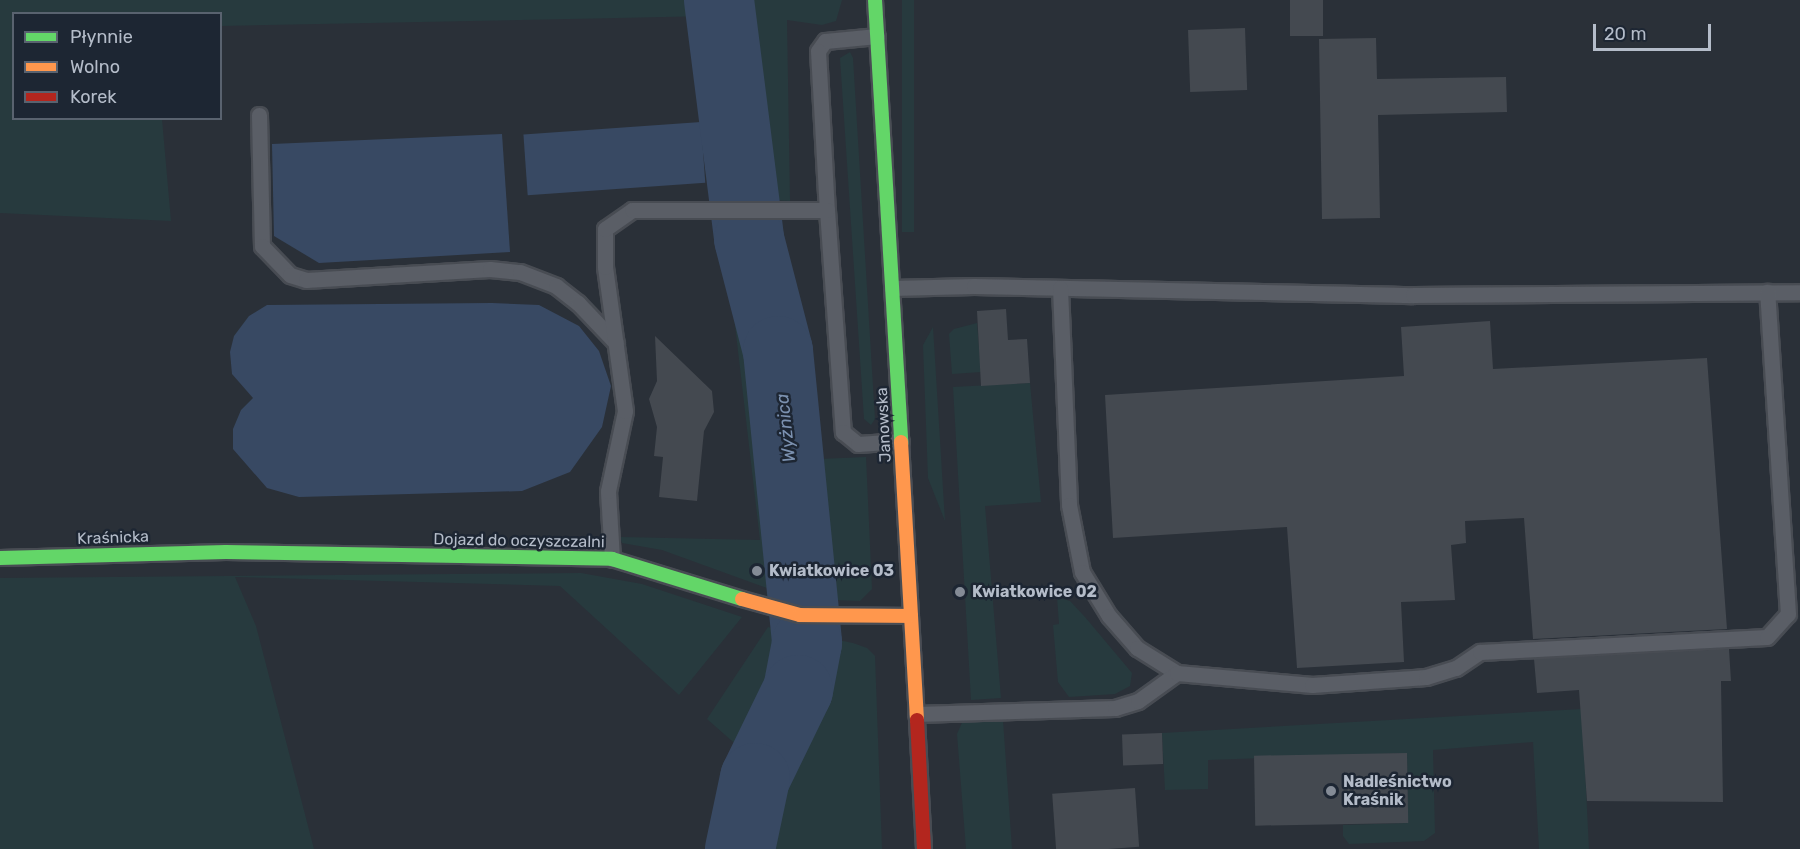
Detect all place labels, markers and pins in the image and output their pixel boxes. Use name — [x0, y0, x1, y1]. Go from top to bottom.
place label: Kwiatkowice 03 — [769, 561, 894, 581]
marker: Kwiatkowice 03 — [750, 564, 764, 578]
place label: Kwiatkowice 02 — [972, 582, 1097, 602]
marker: Kwiatkowice 02 — [953, 585, 967, 599]
place label: Nadleśnictwo Kraśnik — [1343, 772, 1452, 810]
marker: Nadleśnictwo Kraśnik — [1324, 784, 1338, 798]

